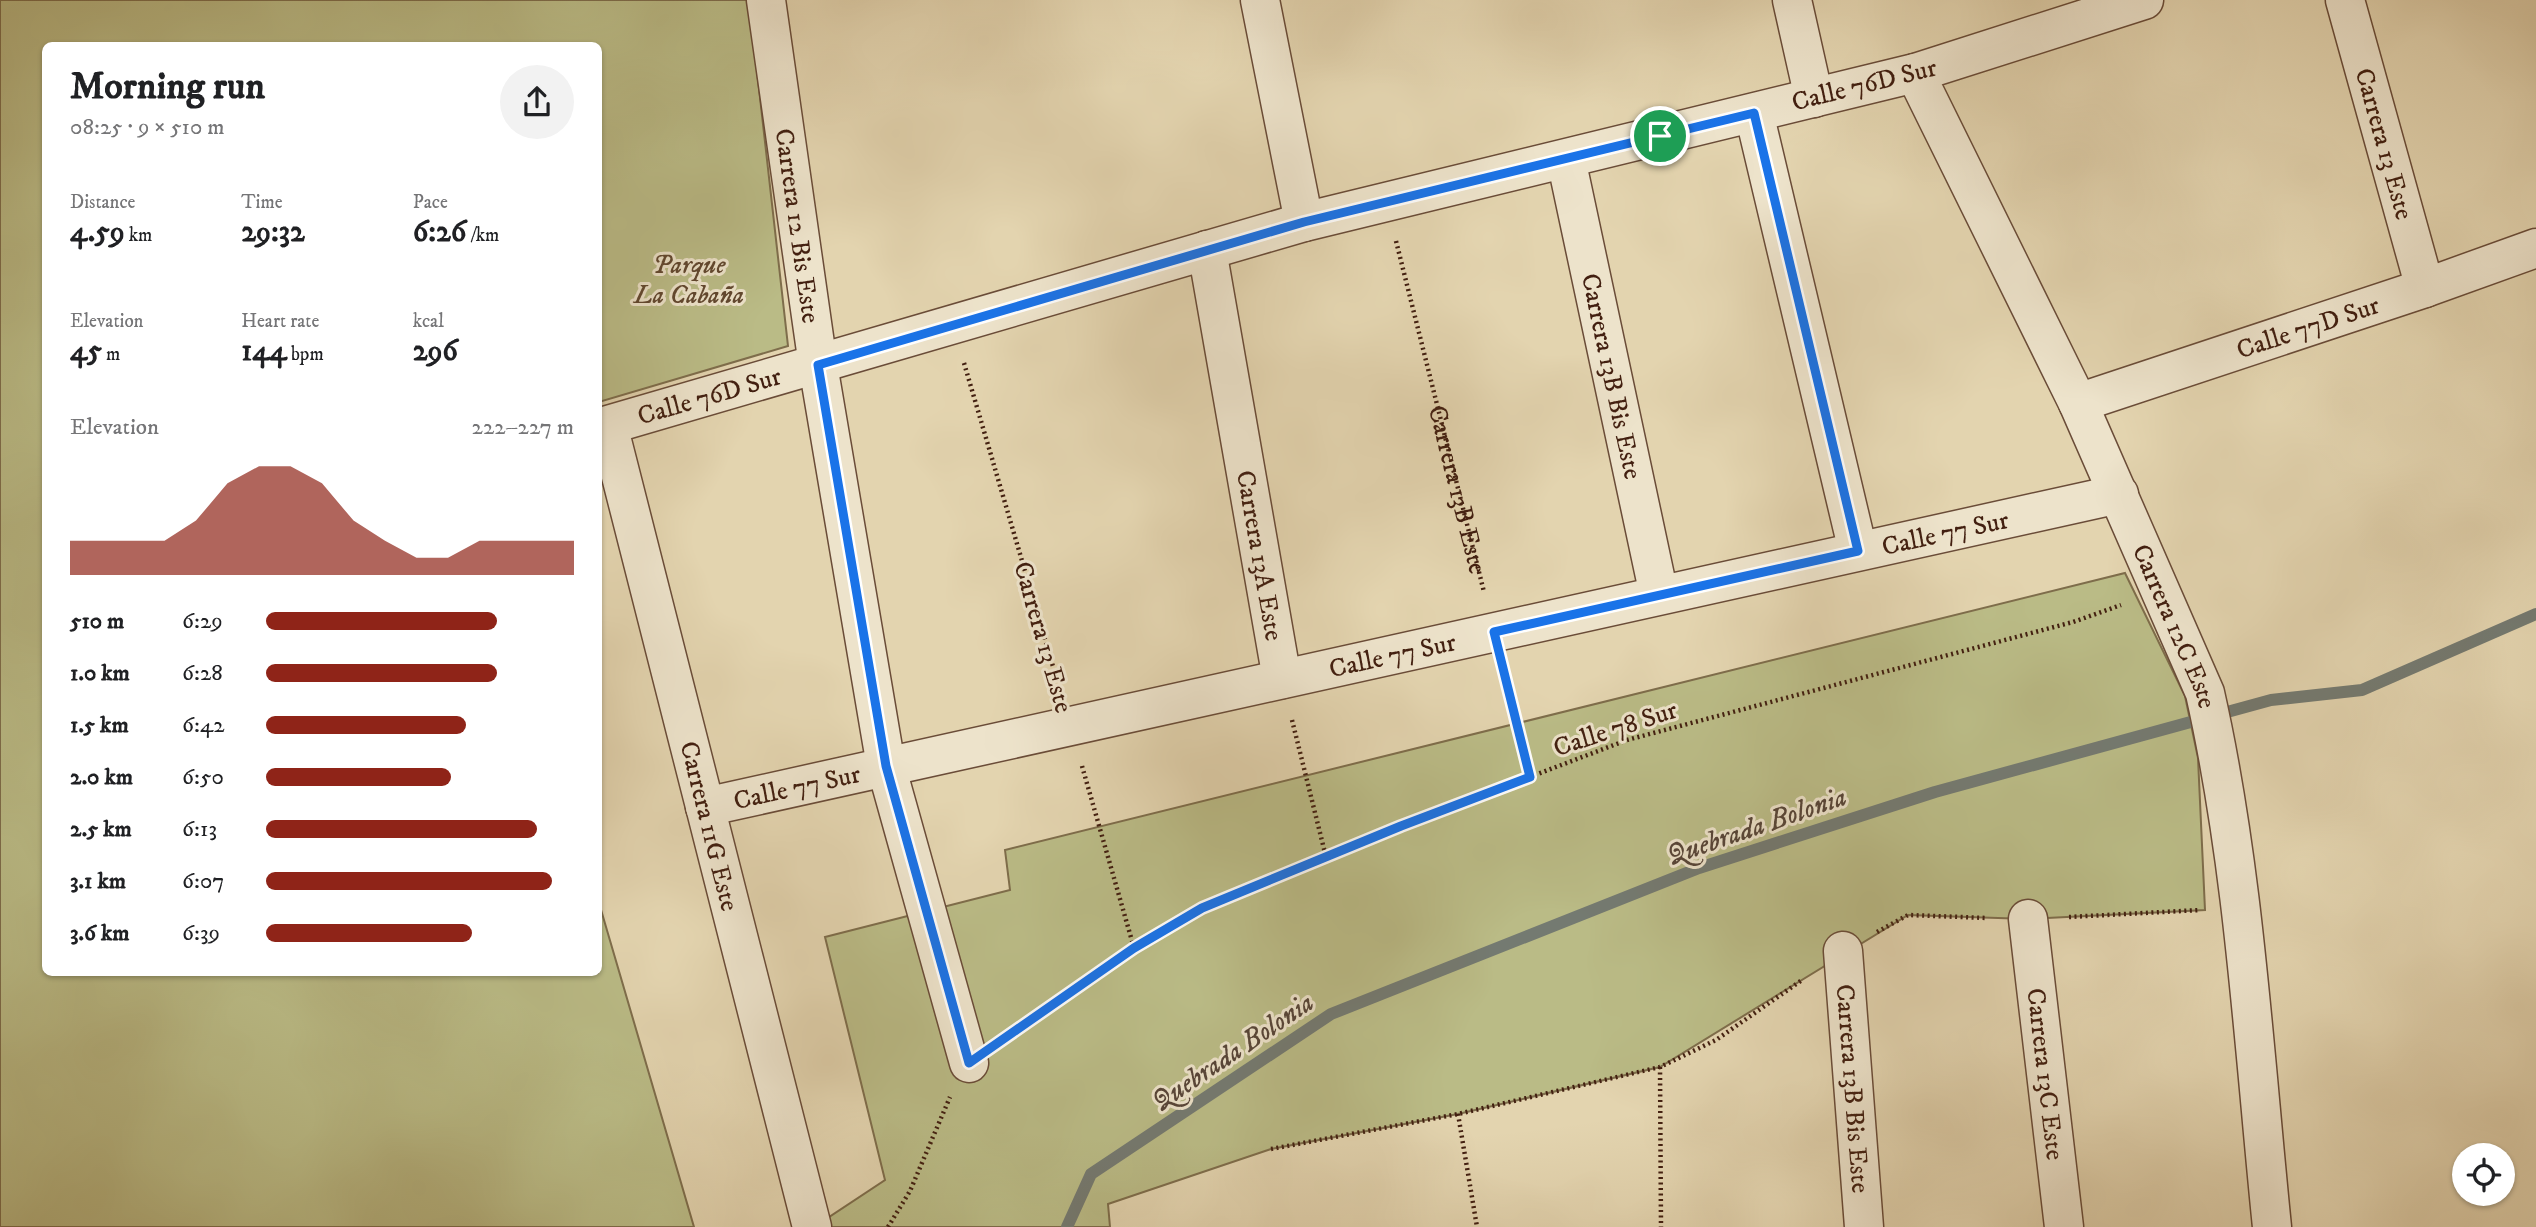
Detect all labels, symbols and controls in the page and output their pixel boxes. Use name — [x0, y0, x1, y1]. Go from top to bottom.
street label: Calle 76D Sur — [1788, 51, 1941, 119]
text: Morning run — [70, 63, 265, 111]
street label: Carrera 13 Este — [2347, 64, 2420, 223]
button: share — [500, 65, 574, 139]
pin — [1630, 106, 1690, 166]
text: 08:25 · 9 × 510 m — [70, 113, 225, 142]
icon: arrive — [1641, 117, 1679, 155]
street label: Carrera 12 Bis Este — [767, 126, 827, 325]
text: Distance — [70, 191, 135, 214]
text: Time — [241, 191, 283, 214]
text: Pace — [413, 191, 448, 214]
text: 4.59 — [70, 214, 125, 251]
text: 29:32 — [241, 214, 305, 251]
text: 6:26 — [413, 214, 466, 251]
text: km — [125, 224, 152, 247]
text: /km — [466, 224, 499, 247]
park label: Parque La Cabaña — [632, 249, 744, 312]
street label: Carrera 13B Bis Este — [1573, 271, 1649, 482]
street label: Calle 77D Sur — [2233, 289, 2384, 367]
text: Elevation — [70, 310, 144, 333]
text: Heart rate — [241, 310, 319, 333]
text: kcal — [413, 310, 444, 333]
text: 45 — [70, 333, 102, 370]
text: 144 — [241, 333, 287, 370]
text: 296 — [413, 333, 458, 370]
text: m — [102, 343, 120, 366]
text: bpm — [287, 343, 324, 366]
street label: Calle 76D Sur — [634, 360, 786, 434]
street label: Carrera 13B Este — [1420, 402, 1494, 577]
text: Elevation — [70, 413, 159, 442]
text: 222–227 m — [472, 413, 574, 442]
street label: Carrera 13A Este — [1228, 468, 1290, 643]
street label: Calle 77 Sur — [1879, 504, 2012, 564]
street label: Carrera 12C Este — [2124, 539, 2223, 712]
street label: Carrera 13 Este — [1005, 558, 1080, 717]
text: 510 m — [70, 607, 124, 636]
text: 6:29 — [182, 607, 223, 636]
street label: Calle 77 Sur — [1326, 626, 1460, 686]
text: 1.0 km — [70, 659, 130, 688]
text: 6:28 — [182, 659, 223, 688]
street label: Calle 78 Sur — [1549, 694, 1682, 765]
text: 1.5 km — [70, 711, 129, 740]
text: 6:42 — [182, 711, 225, 740]
street label: Carrera 11G Este — [672, 738, 746, 915]
street label: Calle 77 Sur — [731, 758, 864, 818]
text: 2.0 km — [70, 763, 133, 792]
text: 6:50 — [182, 763, 224, 792]
water label: Quebrada Bolonia — [1662, 779, 1851, 874]
text: 2.5 km — [70, 815, 132, 844]
text: 6:13 — [182, 815, 217, 844]
text: 3.1 km — [70, 867, 126, 896]
text: 6:07 — [182, 867, 224, 896]
text: 3.6 km — [70, 919, 130, 948]
text: 6:39 — [182, 919, 220, 948]
street label: Carrera 13B Bis Este — [1828, 983, 1876, 1194]
water label: Quebrada Bolonia — [1145, 985, 1321, 1119]
street label: Carrera 13C Este — [2018, 986, 2071, 1162]
map controls — [2452, 1143, 2515, 1206]
button: locate — [2452, 1143, 2515, 1206]

